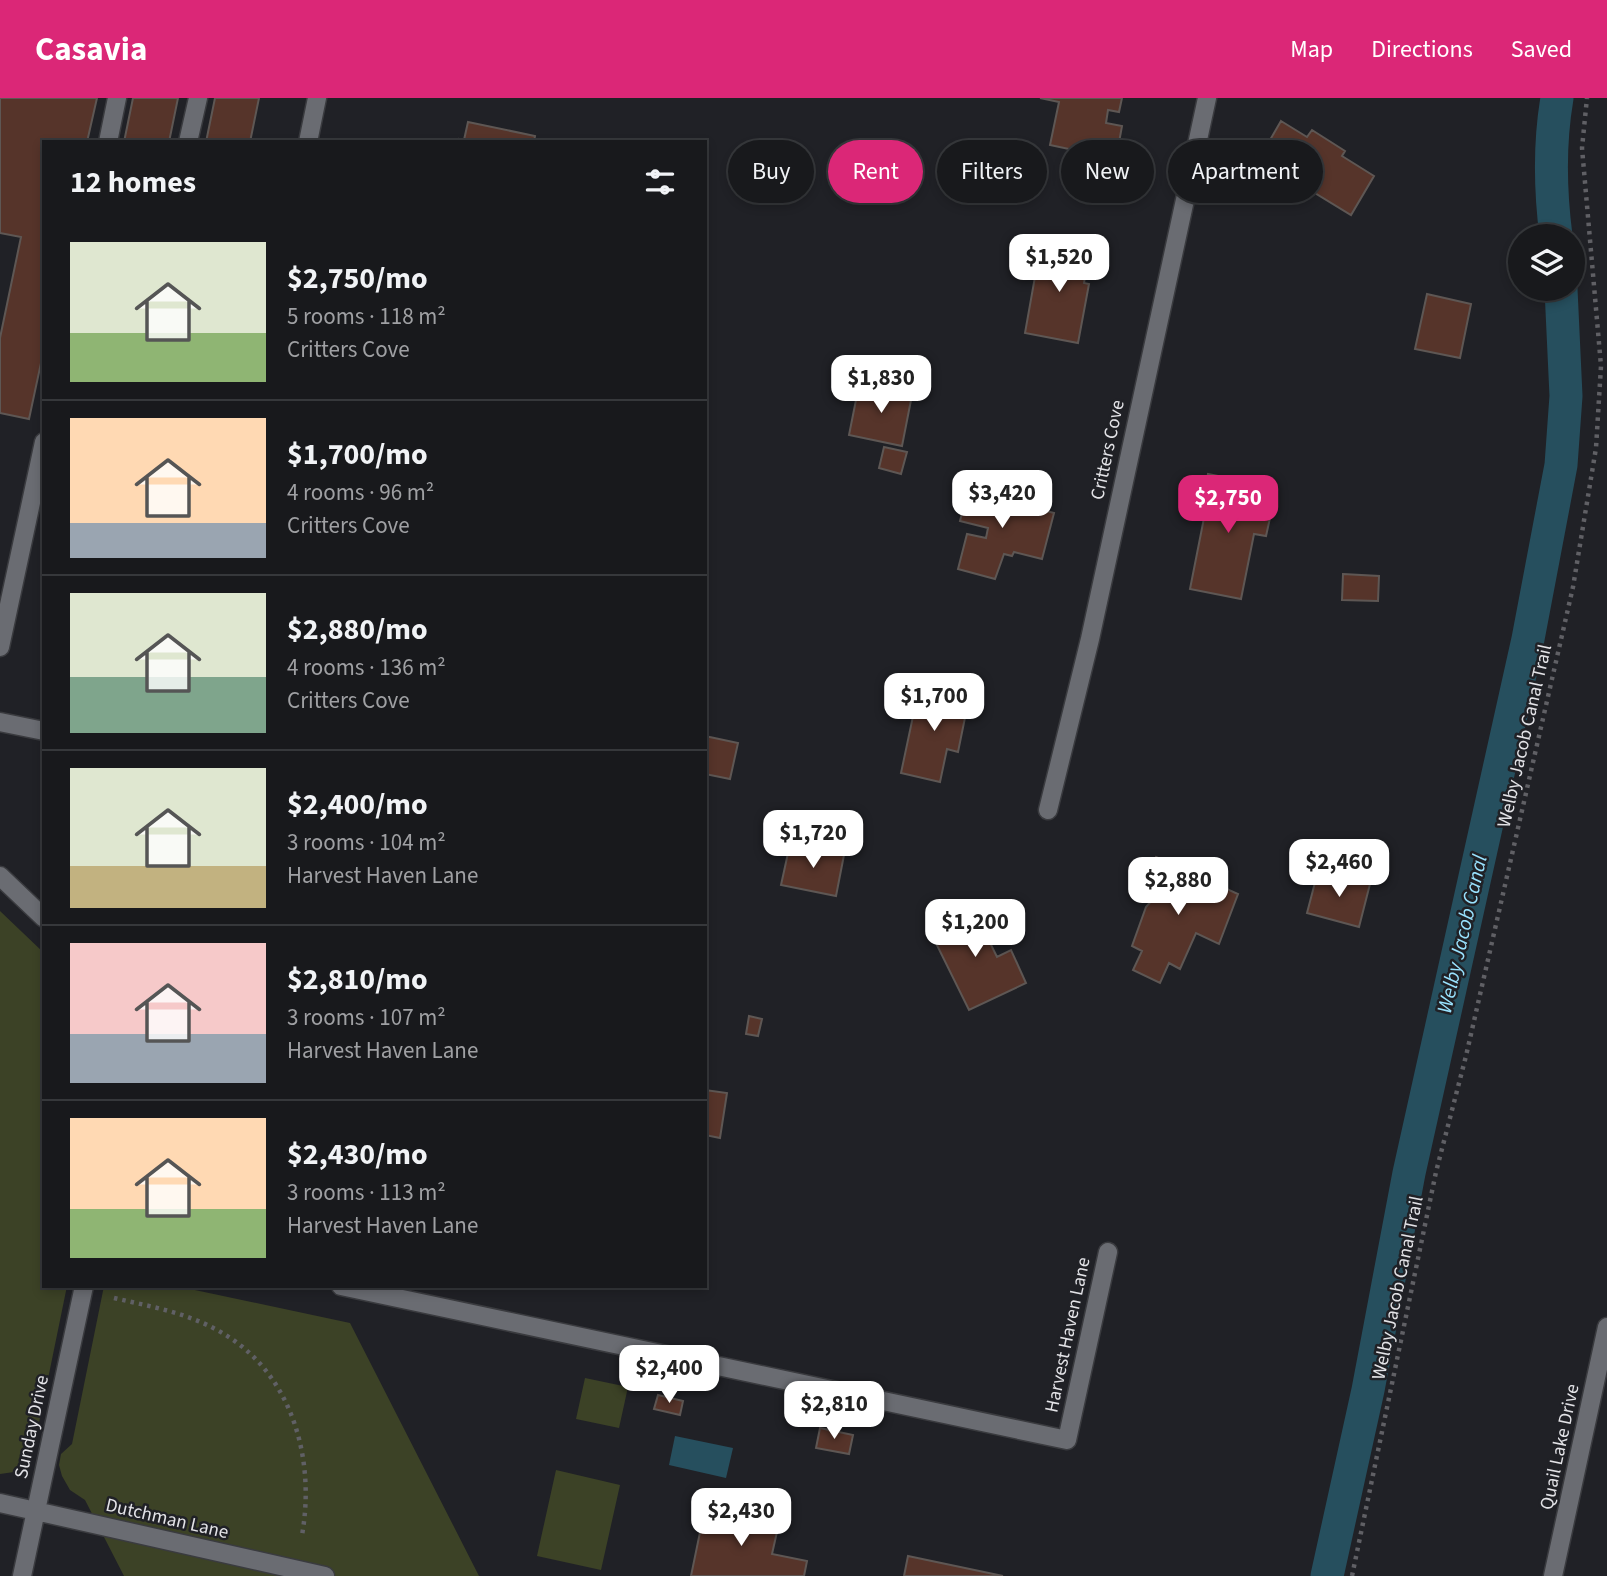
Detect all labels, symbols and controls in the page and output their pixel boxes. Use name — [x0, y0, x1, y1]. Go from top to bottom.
text: Casavia — [35, 26, 147, 73]
text: Map — [1290, 32, 1333, 67]
text: Directions — [1371, 32, 1473, 67]
text: Saved — [1511, 32, 1572, 67]
chip: Buy — [728, 140, 814, 203]
chip: Rent — [828, 140, 923, 203]
chip: Filters — [937, 140, 1047, 203]
chip: New — [1061, 140, 1154, 203]
chip: Apartment — [1168, 140, 1323, 203]
text: 12 homes — [70, 161, 196, 204]
icon: filters — [641, 163, 679, 201]
map controls — [1508, 224, 1585, 301]
button: layers — [1508, 224, 1585, 301]
pin: $1,520 — [1002, 234, 1116, 294]
text: $1,520 — [1025, 240, 1093, 273]
text: $2,750/mo — [287, 257, 428, 300]
icon: home — [126, 270, 210, 354]
text: 5 rooms · 118 m² — [287, 300, 446, 333]
text: Critters Cove — [287, 333, 410, 366]
pin: $1,830 — [824, 356, 938, 415]
text: $1,830 — [847, 361, 915, 394]
street label: Critters Cove — [1084, 398, 1132, 502]
text: $1,700/mo — [287, 433, 428, 476]
icon: home — [126, 446, 210, 530]
pin: $3,420 — [945, 470, 1059, 530]
text: 4 rooms · 96 m² — [287, 476, 434, 509]
text: $3,420 — [968, 476, 1036, 509]
pin: $2,750 — [1171, 476, 1285, 535]
text: $2,750 — [1194, 481, 1262, 514]
text: Critters Cove — [287, 509, 410, 542]
text: $2,880/mo — [287, 608, 428, 651]
icon: home — [126, 621, 210, 705]
street label: Welby Jacob Canal Trail — [1491, 642, 1559, 830]
text: 4 rooms · 136 m² — [287, 651, 446, 684]
pin: $1,700 — [877, 674, 991, 733]
text: $1,700 — [900, 679, 968, 712]
text: Critters Cove — [287, 684, 410, 717]
text: $2,400/mo — [287, 783, 428, 826]
icon: home — [126, 796, 210, 880]
pin: $1,720 — [756, 810, 870, 870]
text: $1,720 — [779, 816, 847, 849]
text: 3 rooms · 104 m² — [287, 826, 446, 859]
pin: $2,460 — [1282, 840, 1396, 899]
text: $2,460 — [1305, 845, 1373, 878]
water label: Welby Jacob Canal — [1429, 851, 1495, 1016]
pin: $2,880 — [1121, 858, 1235, 917]
text: Harvest Haven Lane — [287, 859, 478, 892]
text: $2,880 — [1144, 863, 1212, 896]
pin: $1,200 — [918, 900, 1032, 959]
text: $1,200 — [941, 905, 1009, 938]
text: $2,810/mo — [287, 958, 428, 1001]
icon: home — [126, 971, 210, 1055]
text: 3 rooms · 107 m² — [287, 1001, 446, 1034]
text: Harvest Haven Lane — [287, 1034, 478, 1067]
text: $2,430/mo — [287, 1133, 428, 1176]
icon: home — [126, 1146, 210, 1230]
text: 3 rooms · 113 m² — [287, 1176, 446, 1209]
street label: Welby Jacob Canal Trail — [1365, 1193, 1431, 1382]
text: Harvest Haven Lane — [287, 1209, 478, 1242]
street label: Harvest Haven Lane — [1038, 1255, 1098, 1415]
pin: $2,400 — [612, 1346, 726, 1405]
text: $2,400 — [635, 1351, 703, 1384]
street label: Sunday Drive — [8, 1373, 56, 1481]
pin: $2,810 — [777, 1382, 891, 1441]
street label: Quail Lake Drive — [1533, 1382, 1587, 1512]
text: $2,810 — [800, 1387, 868, 1420]
pin: $2,430 — [684, 1488, 798, 1548]
street label: Dutchman Lane — [103, 1492, 231, 1546]
text: $2,430 — [707, 1494, 775, 1527]

